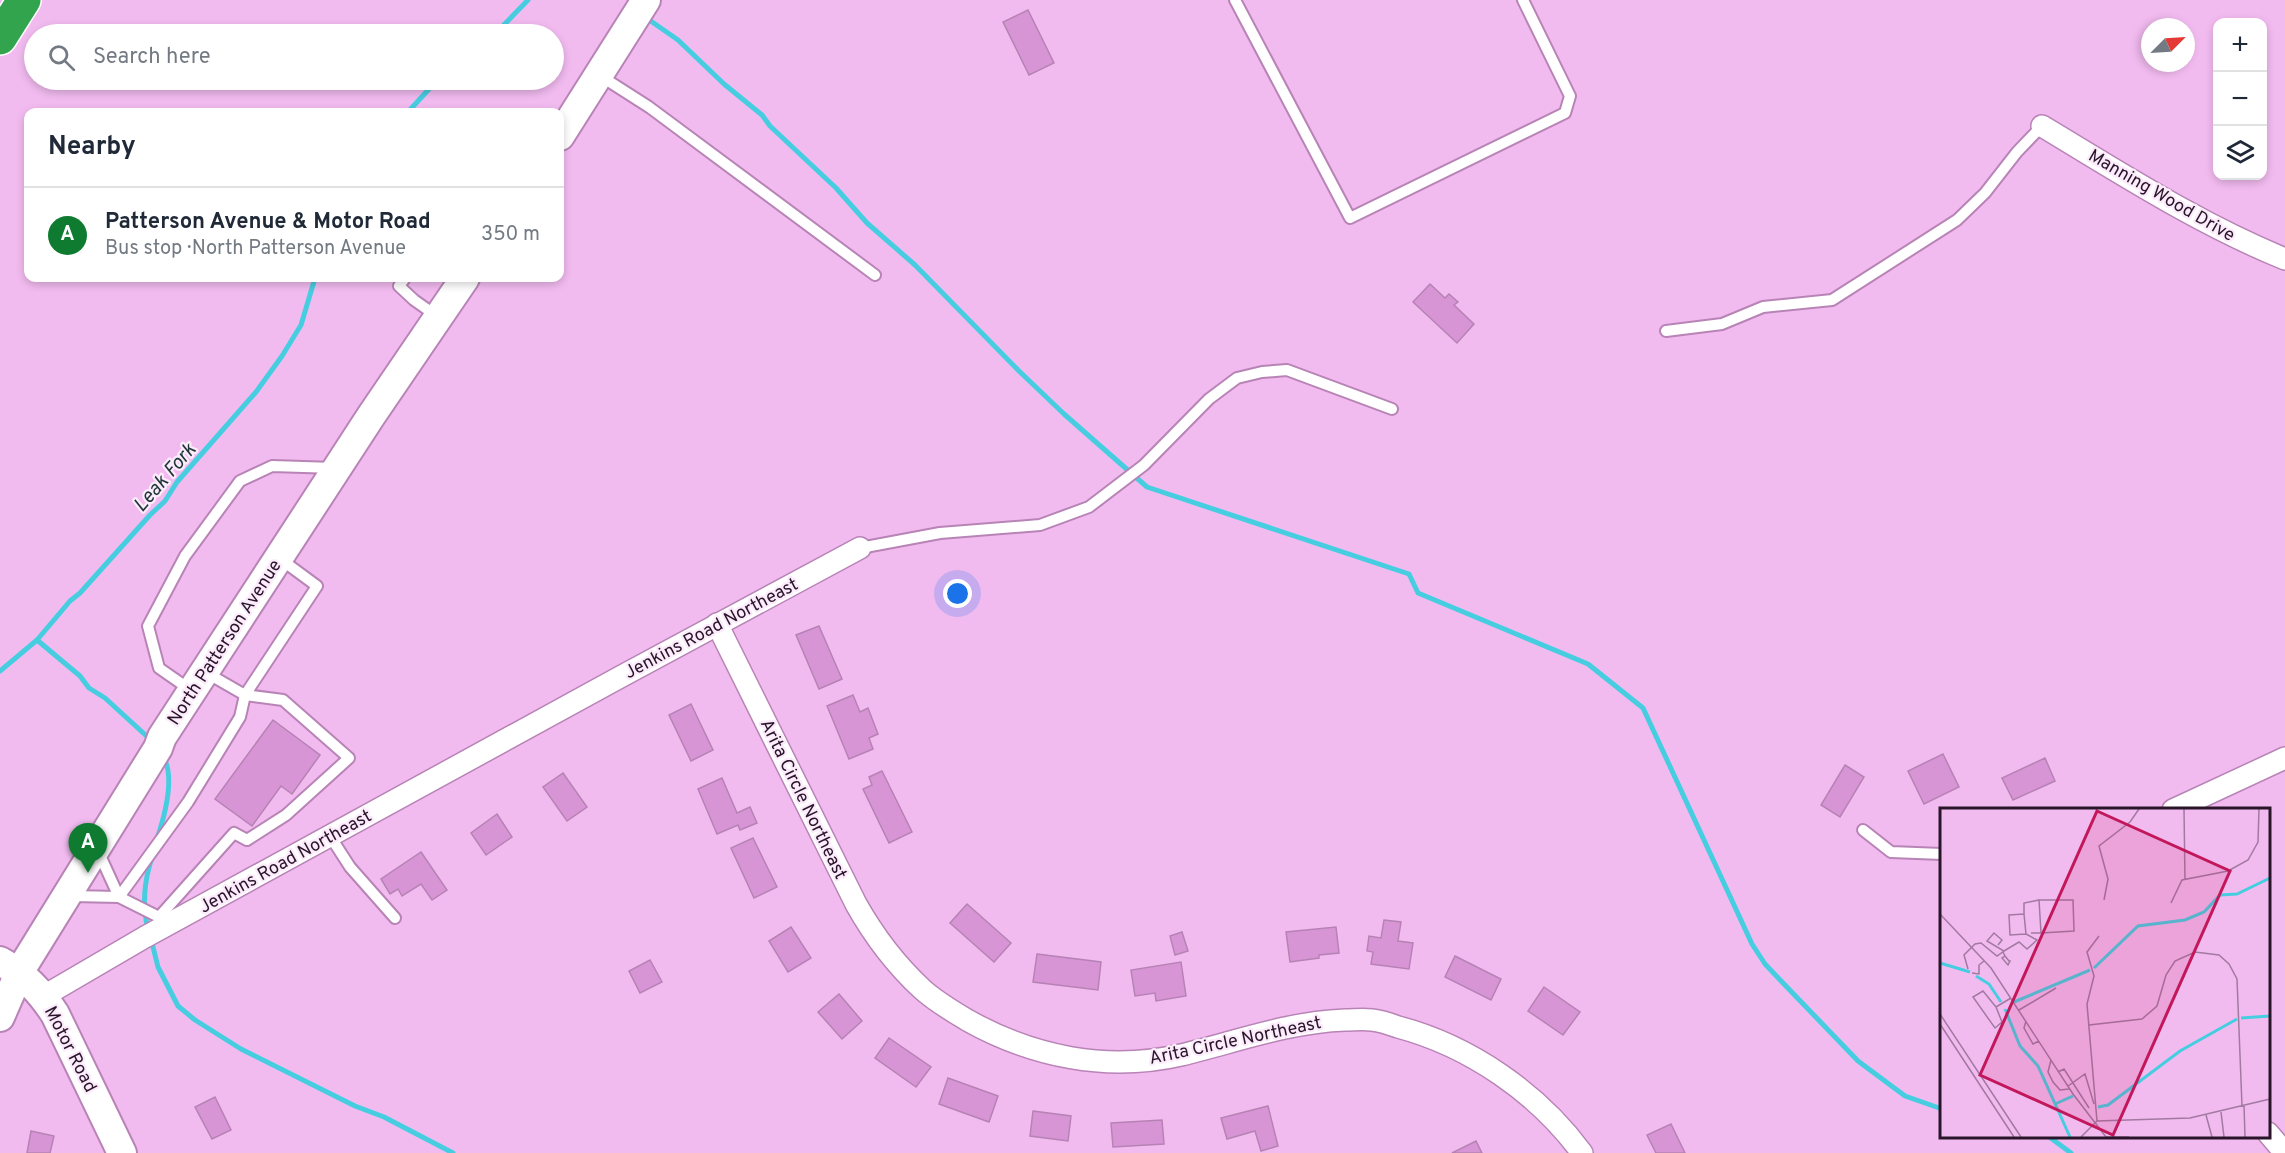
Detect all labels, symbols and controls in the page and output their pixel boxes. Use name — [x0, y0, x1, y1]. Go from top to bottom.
north arrow — [2141, 18, 2195, 72]
map controls — [2213, 18, 2267, 180]
button: + — [2213, 18, 2267, 72]
search box — [24, 24, 564, 90]
icon: search — [45, 41, 78, 74]
text: Search here — [93, 44, 211, 71]
button: − — [2213, 72, 2267, 126]
button: layers — [2213, 126, 2267, 180]
text: Nearby — [48, 131, 136, 164]
street label: Manning Wood Drive — [2084, 145, 2239, 248]
text: Patterson Avenue & Motor Road — [105, 209, 431, 236]
text: A — [60, 222, 75, 248]
text: 350 m — [481, 222, 540, 248]
text: Bus stop · North Patterson Avenue — [105, 236, 406, 262]
water label: Leak Fork — [128, 438, 203, 518]
street label: North Patterson Avenue — [163, 556, 287, 730]
street label: Jenkins Road Northeast — [621, 574, 803, 685]
your location — [943, 579, 972, 608]
street label: Arita Circle Northeast — [754, 716, 851, 884]
street label: Jenkins Road Northeast — [195, 805, 376, 919]
inset map — [1940, 808, 2270, 1138]
pin: A — [68, 824, 107, 873]
street label: Motor Road — [38, 1003, 101, 1097]
street label: Arita Circle Northeast — [1147, 1012, 1323, 1071]

